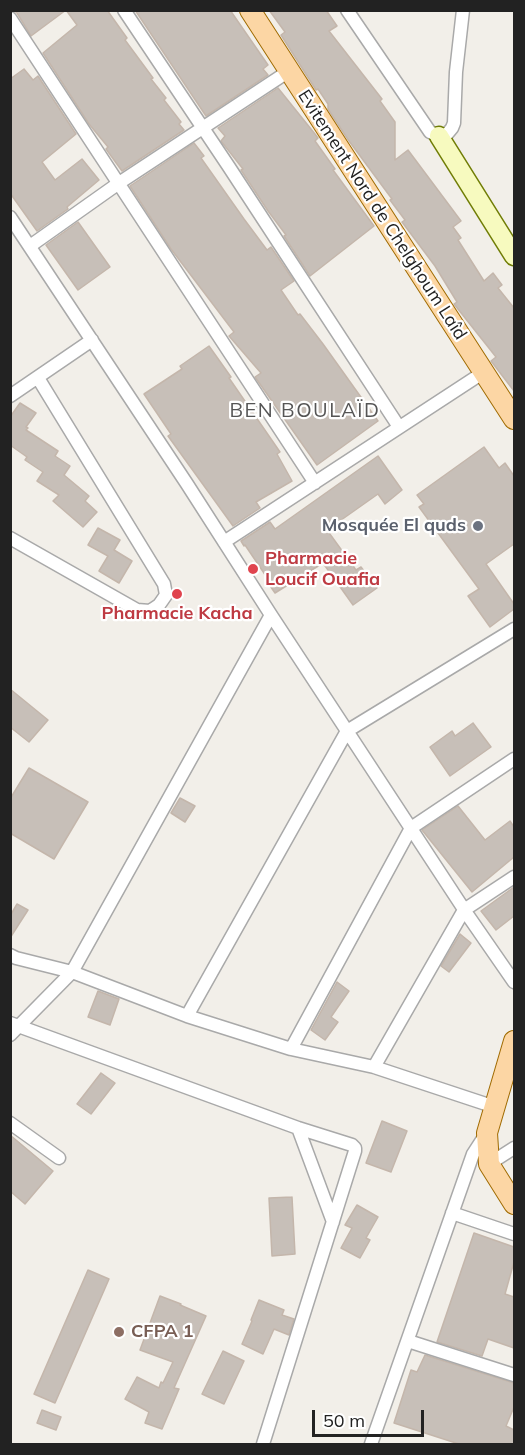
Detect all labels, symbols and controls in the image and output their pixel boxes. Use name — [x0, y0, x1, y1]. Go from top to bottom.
street label: Evitement Nord de Chelghoum Laîd — [293, 86, 471, 344]
district label: BEN BOULAÏD — [230, 399, 380, 423]
place label: Mosquée El quds — [322, 515, 466, 537]
marker: Mosquée El quds — [471, 519, 485, 533]
place label: Pharmacie Loucif Ouafia — [265, 548, 380, 590]
marker: Pharmacie Loucif Ouafia — [246, 562, 260, 576]
marker: Pharmacie Kacha — [170, 587, 184, 601]
place label: Pharmacie Kacha — [101, 603, 253, 625]
place label: CFPA 1 — [131, 1321, 194, 1343]
marker: CFPA 1 — [112, 1325, 126, 1339]
scale bar — [315, 1398, 428, 1436]
text: 50 m — [323, 1409, 365, 1432]

